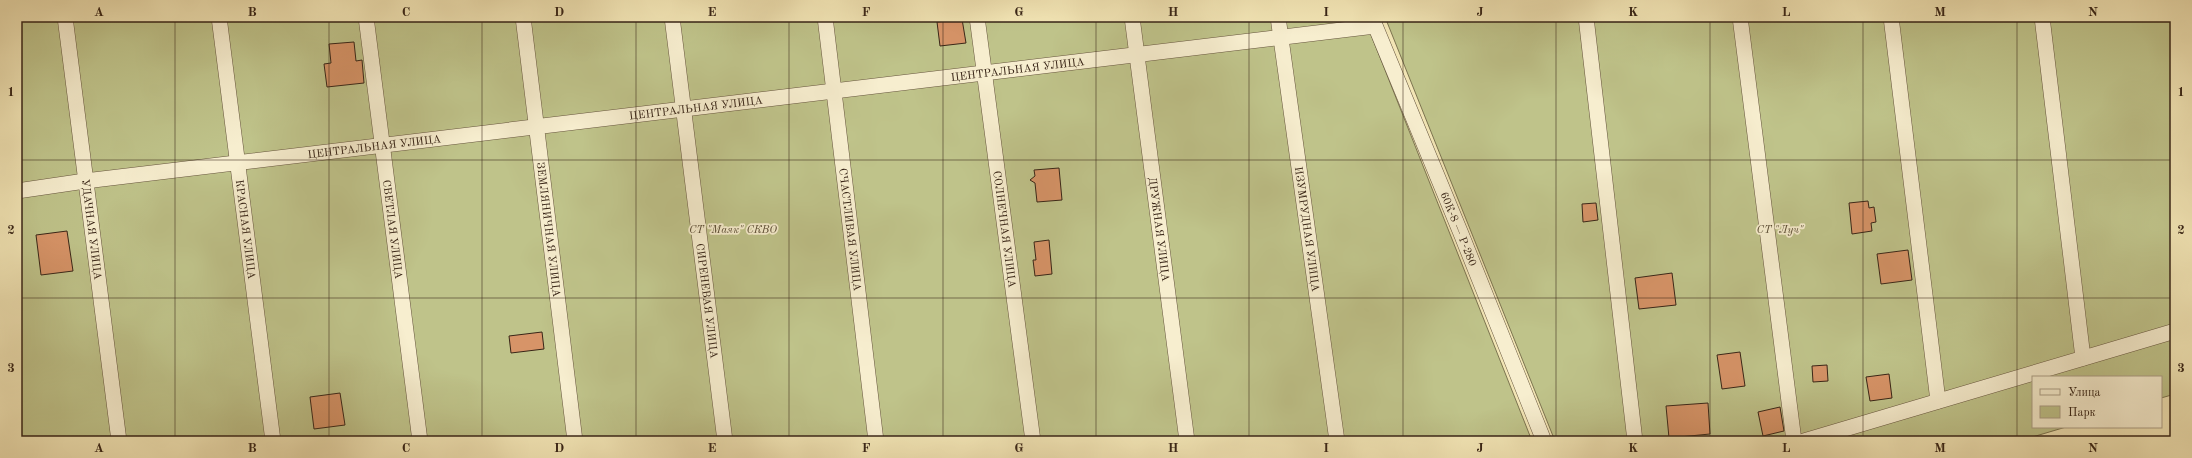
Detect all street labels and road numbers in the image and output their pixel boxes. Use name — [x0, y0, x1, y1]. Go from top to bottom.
street label: ЦЕНТРАЛЬНАЯ УЛИЦА — [950, 57, 1086, 84]
street label: ЦЕНТРАЛЬНАЯ УЛИЦА — [629, 96, 764, 123]
street label: ЦЕНТРАЛЬНАЯ УЛИЦА — [307, 134, 442, 161]
street label: ЗЕМЛЯНИЧНАЯ УЛИЦА — [534, 161, 561, 298]
street label: ИЗУМРУДНАЯ УЛИЦА — [1292, 166, 1320, 293]
street label: СЧАСТЛИВАЯ УЛИЦА — [836, 168, 862, 292]
street label: СОЛНЕЧНАЯ УЛИЦА — [990, 170, 1017, 289]
street label: ДРУЖНАЯ УЛИЦА — [1146, 177, 1170, 283]
street label: УДАЧНАЯ УЛИЦА — [79, 179, 102, 281]
street label: КРАСНАЯ УЛИЦА — [233, 179, 256, 280]
street label: СВЕТЛАЯ УЛИЦА — [380, 179, 403, 280]
street label: 60К-8 — Р-280 — [1437, 191, 1478, 268]
street label: СИРЕНЕВАЯ УЛИЦА — [693, 243, 719, 360]

